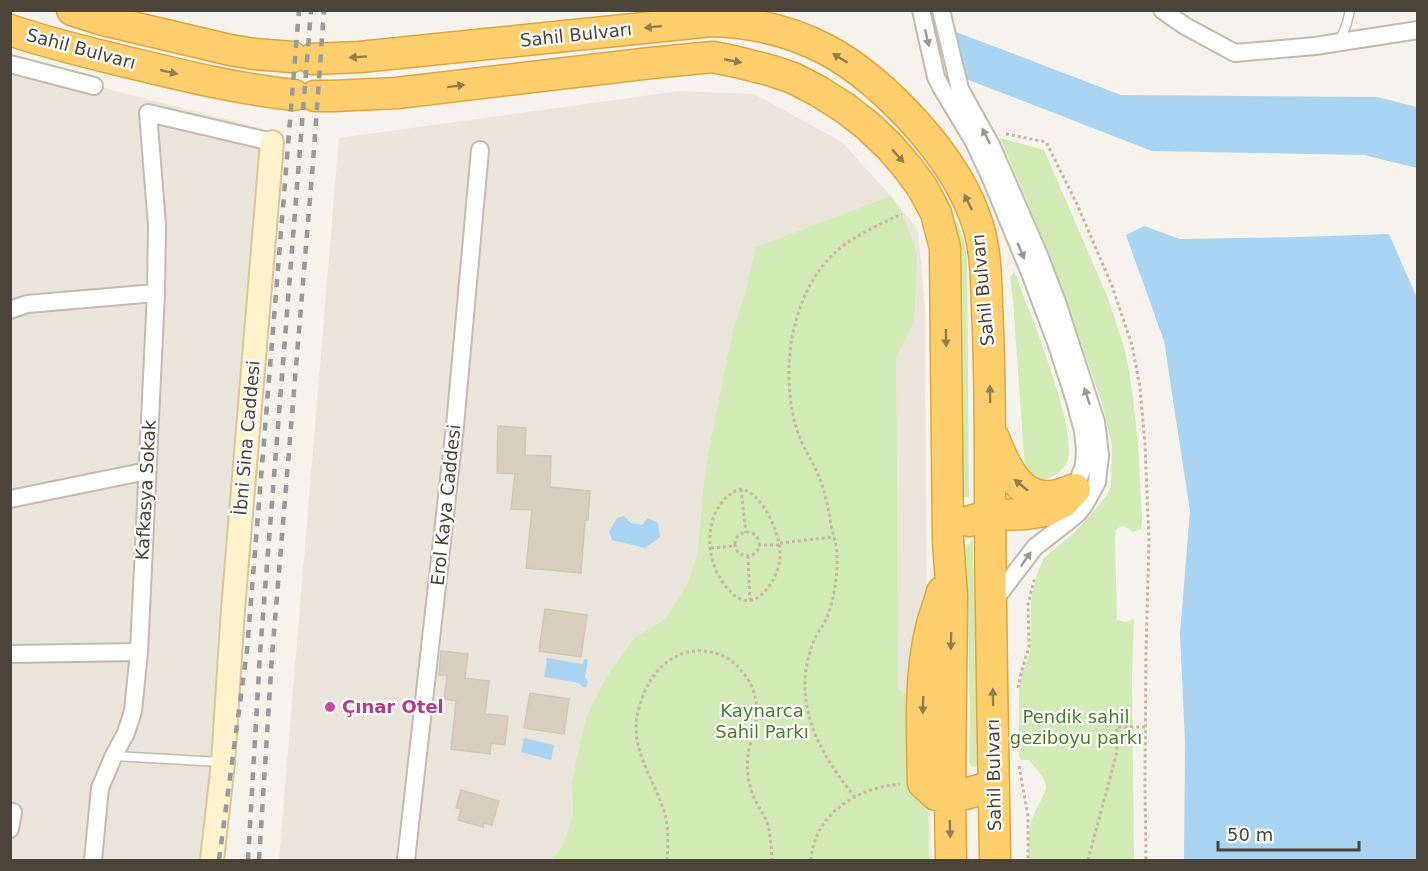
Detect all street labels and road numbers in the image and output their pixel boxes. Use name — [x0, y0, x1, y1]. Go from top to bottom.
street label: Sahil Bulvarı — [519, 18, 633, 51]
street label: Sahil Bulvarı — [24, 24, 138, 73]
street label: Sahil Bulvarı — [967, 233, 998, 347]
street label: İbni Sina Caddesi — [229, 360, 264, 516]
street label: Kafkasya Sokak — [131, 419, 160, 561]
street label: Erol Kaya Caddesi — [427, 423, 464, 587]
street label: Sahil Bulvarı — [982, 719, 1005, 831]

